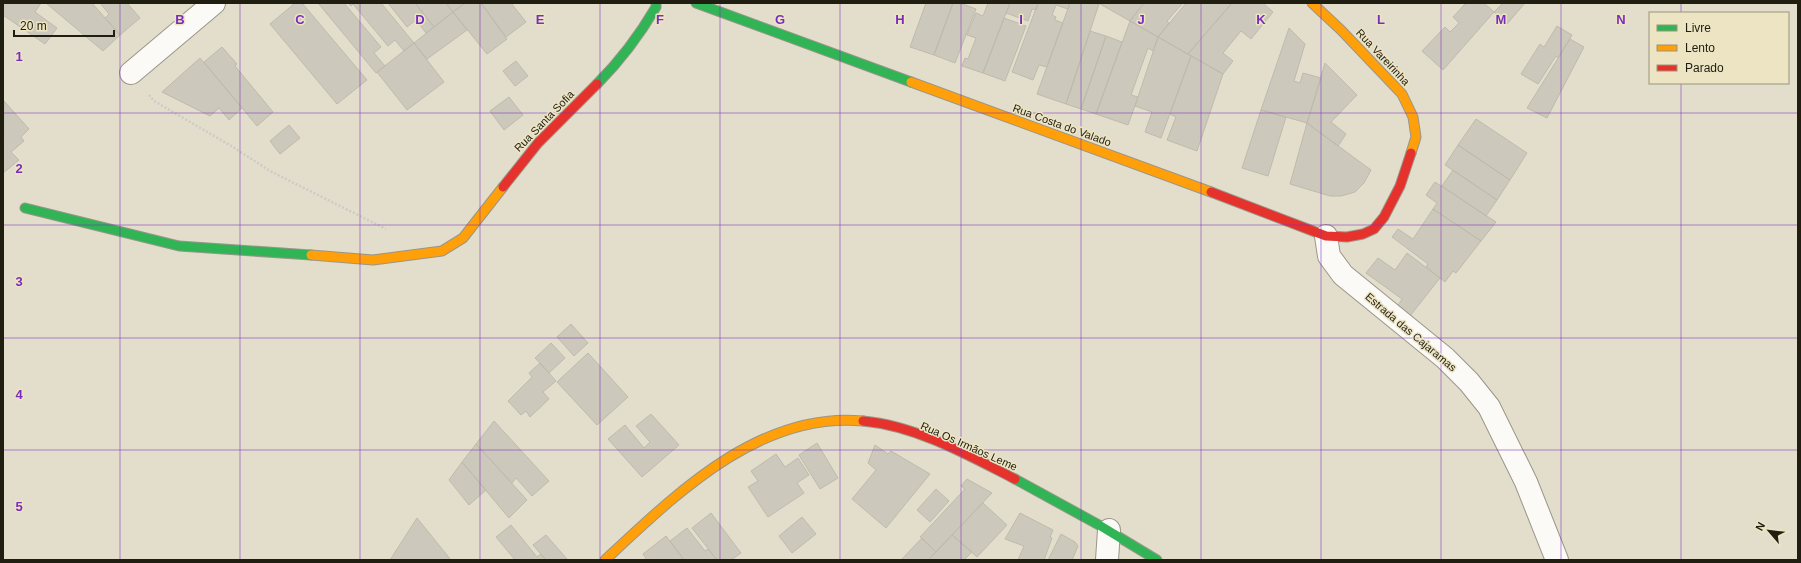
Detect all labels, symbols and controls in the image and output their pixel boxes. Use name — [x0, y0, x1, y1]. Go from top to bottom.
scale bar — [14, 12, 114, 38]
text: B — [175, 12, 185, 27]
text: C — [295, 12, 305, 27]
text: D — [415, 12, 425, 27]
text: E — [536, 12, 545, 27]
text: F — [656, 12, 664, 27]
text: G — [775, 12, 785, 27]
text: H — [895, 12, 905, 27]
text: I — [1019, 12, 1023, 27]
text: J — [1137, 12, 1145, 27]
text: K — [1256, 12, 1266, 27]
text: L — [1377, 12, 1385, 27]
text: M — [1496, 12, 1506, 27]
text: N — [1616, 12, 1626, 27]
legend — [1649, 12, 1789, 84]
text: 20 m — [20, 19, 47, 33]
text: Livre — [1685, 21, 1711, 35]
street label: Rua Vareirinha — [1354, 26, 1413, 88]
text: Lento — [1685, 41, 1715, 55]
text: 1 — [15, 49, 23, 64]
text: Parado — [1685, 61, 1724, 75]
street label: Rua Santa Sofia — [512, 87, 577, 154]
street label: Rua Costa do Valado — [1011, 102, 1113, 148]
text: 2 — [15, 161, 23, 176]
text: 3 — [15, 274, 23, 289]
street label: Estrada das Cajaramas — [1363, 290, 1459, 374]
text: 4 — [15, 387, 23, 402]
street label: Rua Os Irmãos Leme — [919, 419, 1019, 473]
text: 5 — [15, 499, 23, 514]
north arrow — [1749, 511, 1789, 551]
text: N — [1753, 520, 1767, 533]

